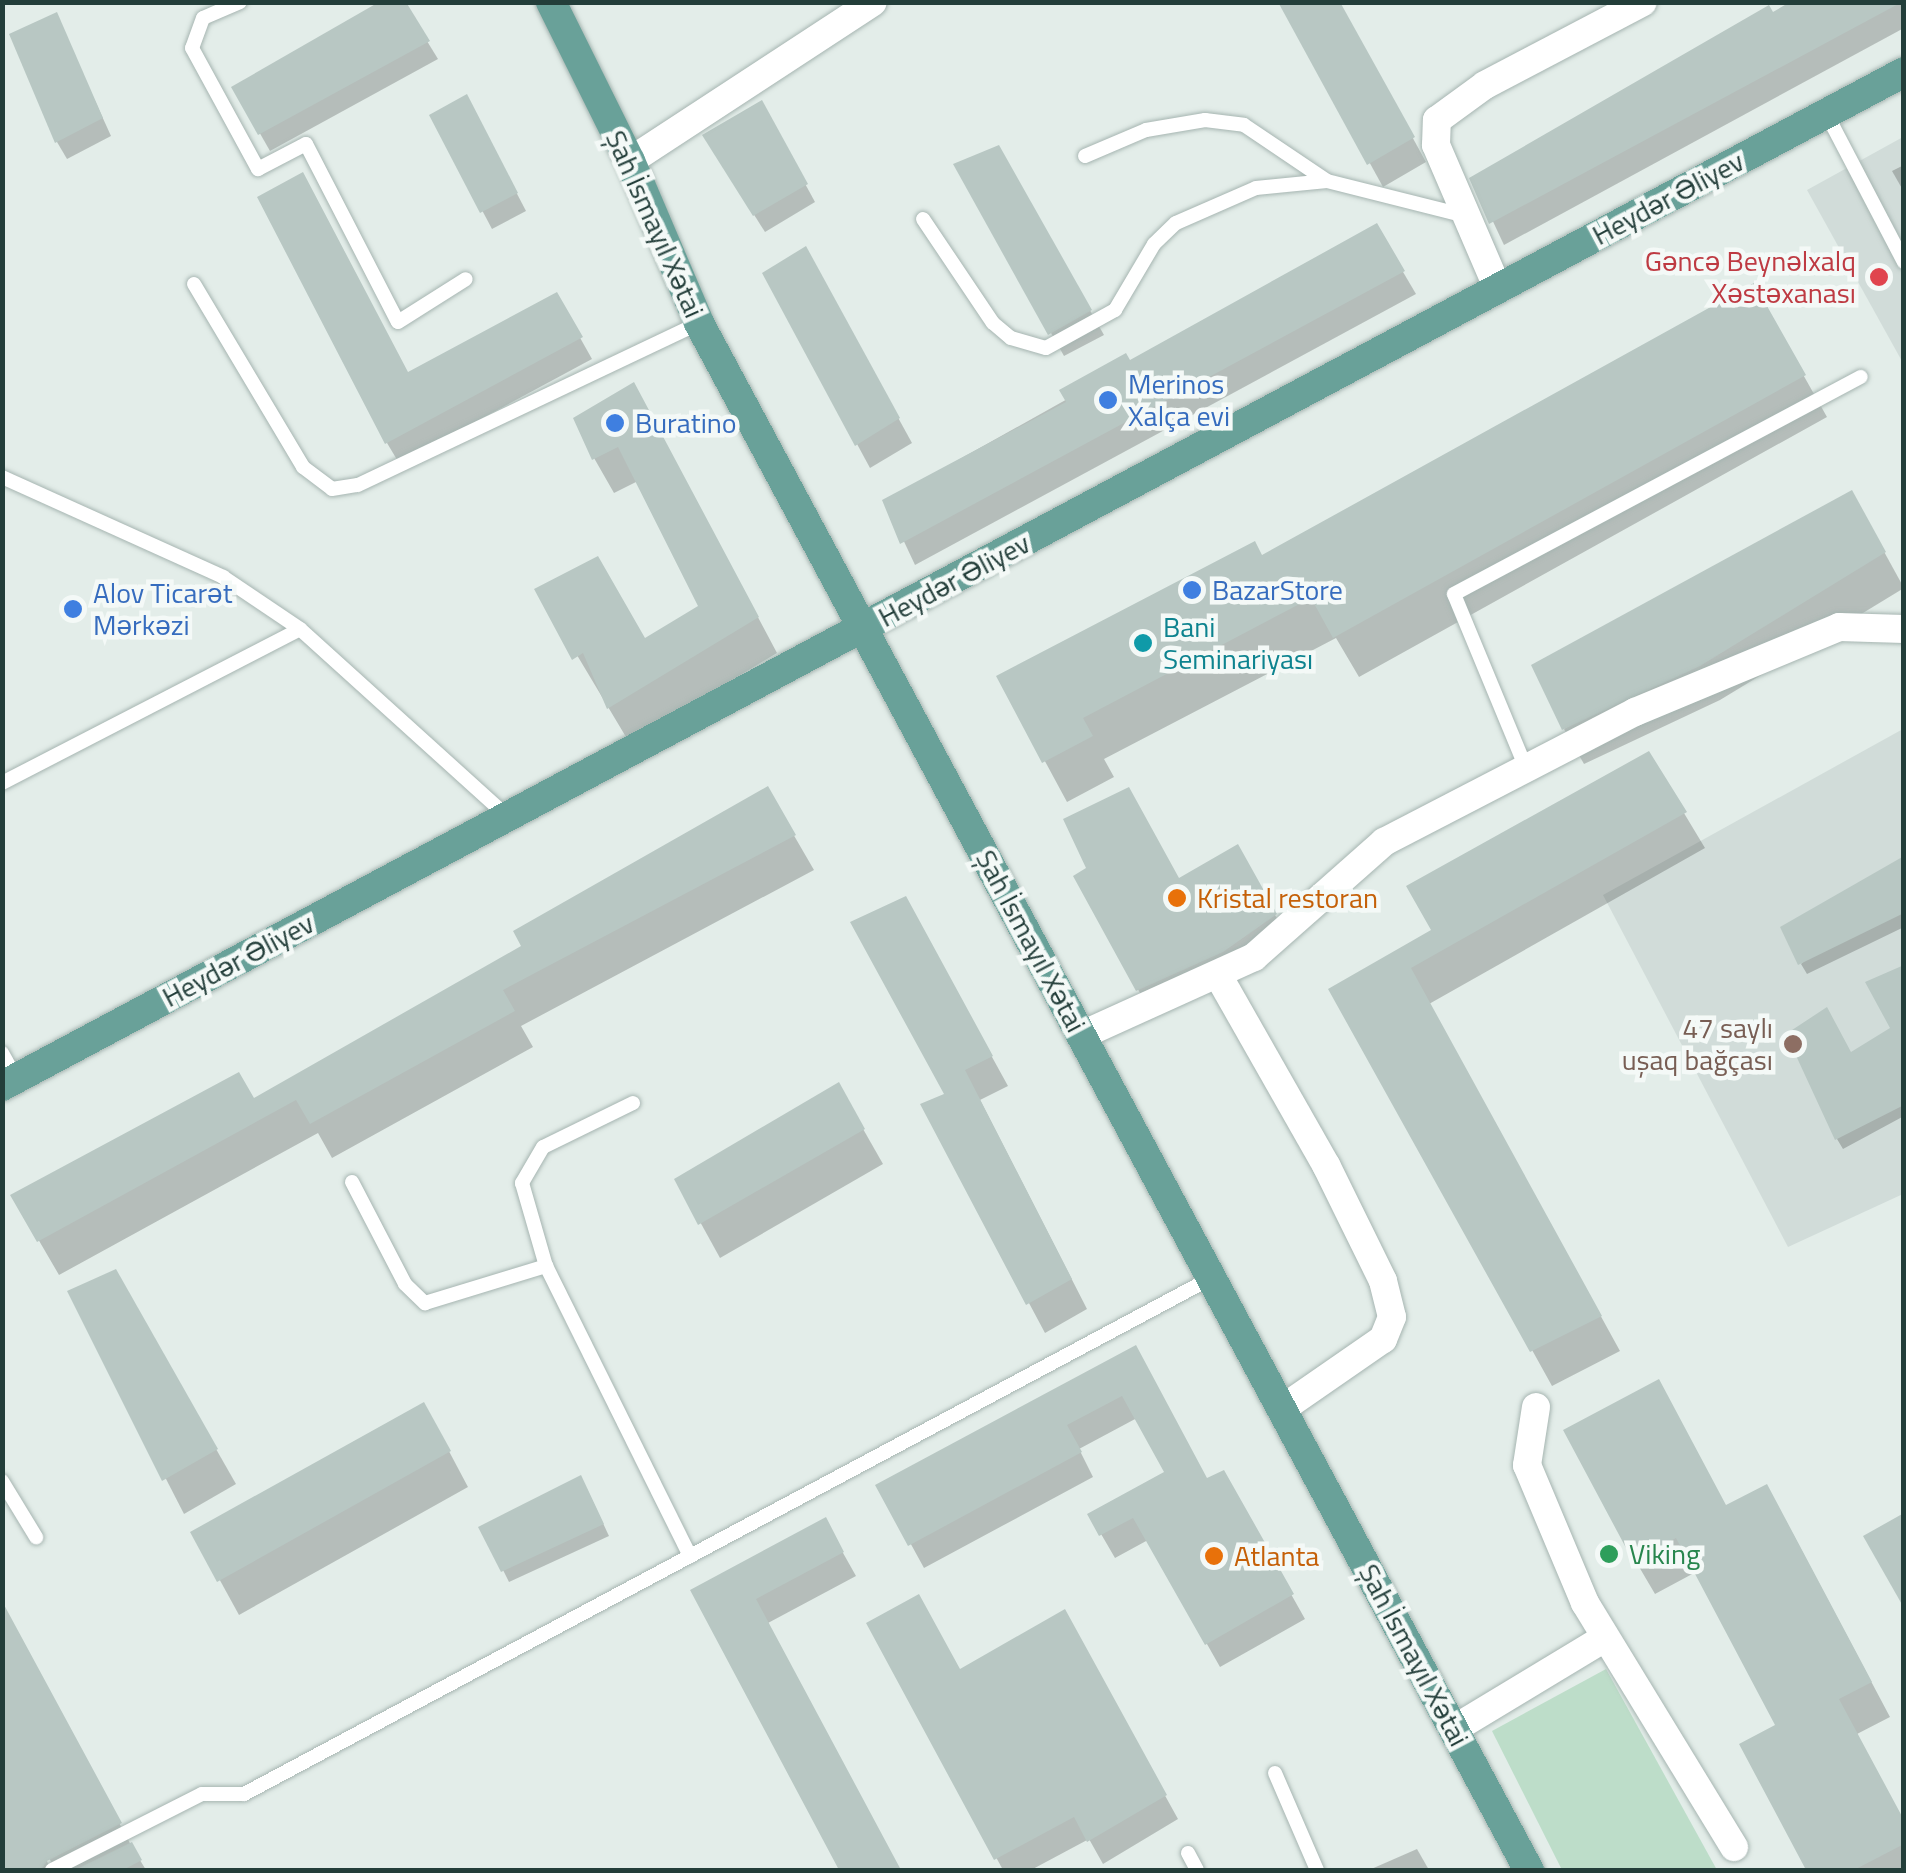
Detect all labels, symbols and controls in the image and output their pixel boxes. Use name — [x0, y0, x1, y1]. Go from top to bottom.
street label: Şah İsmayıl Xətai — [599, 125, 711, 323]
street label: Heydər Əliyev — [1587, 144, 1749, 252]
place label: Gəncə Beynəlxalq Xəstəxanası — [1645, 244, 1856, 310]
marker: Gəncə Beynəlxalq Xəstəxanası — [1866, 264, 1892, 290]
place label: Merinos Xalça evi — [1128, 367, 1230, 433]
marker: Merinos Xalça evi — [1097, 389, 1119, 411]
place label: Buratino — [635, 406, 737, 440]
marker: Buratino — [604, 412, 626, 434]
street label: Heydər Əliyev — [873, 526, 1035, 634]
place label: BazarStore — [1212, 573, 1343, 607]
place label: Alov Ticarət Mərkəzi — [93, 576, 233, 642]
marker: BazarStore — [1181, 579, 1203, 601]
marker: Alov Ticarət Mərkəzi — [62, 598, 84, 620]
place label: Bani Seminariyası — [1163, 610, 1313, 676]
marker: Bani Seminariyası — [1132, 632, 1154, 654]
street label: Şah İsmayıl Xətai — [969, 844, 1093, 1038]
place label: Kristal restoran — [1197, 881, 1378, 915]
marker: Kristal restoran — [1166, 887, 1188, 909]
street label: Heydər Əliyev — [157, 906, 319, 1014]
place label: 47 saylı uşaq bağçası — [1622, 1011, 1773, 1077]
marker: 47 saylı uşaq bağçası — [1782, 1033, 1804, 1055]
place label: Viking — [1629, 1537, 1700, 1571]
place label: Atlanta — [1234, 1539, 1319, 1573]
marker: Viking — [1598, 1543, 1620, 1565]
marker: Atlanta — [1203, 1545, 1225, 1567]
street label: Şah İsmayıl Xətai — [1352, 1558, 1476, 1752]

